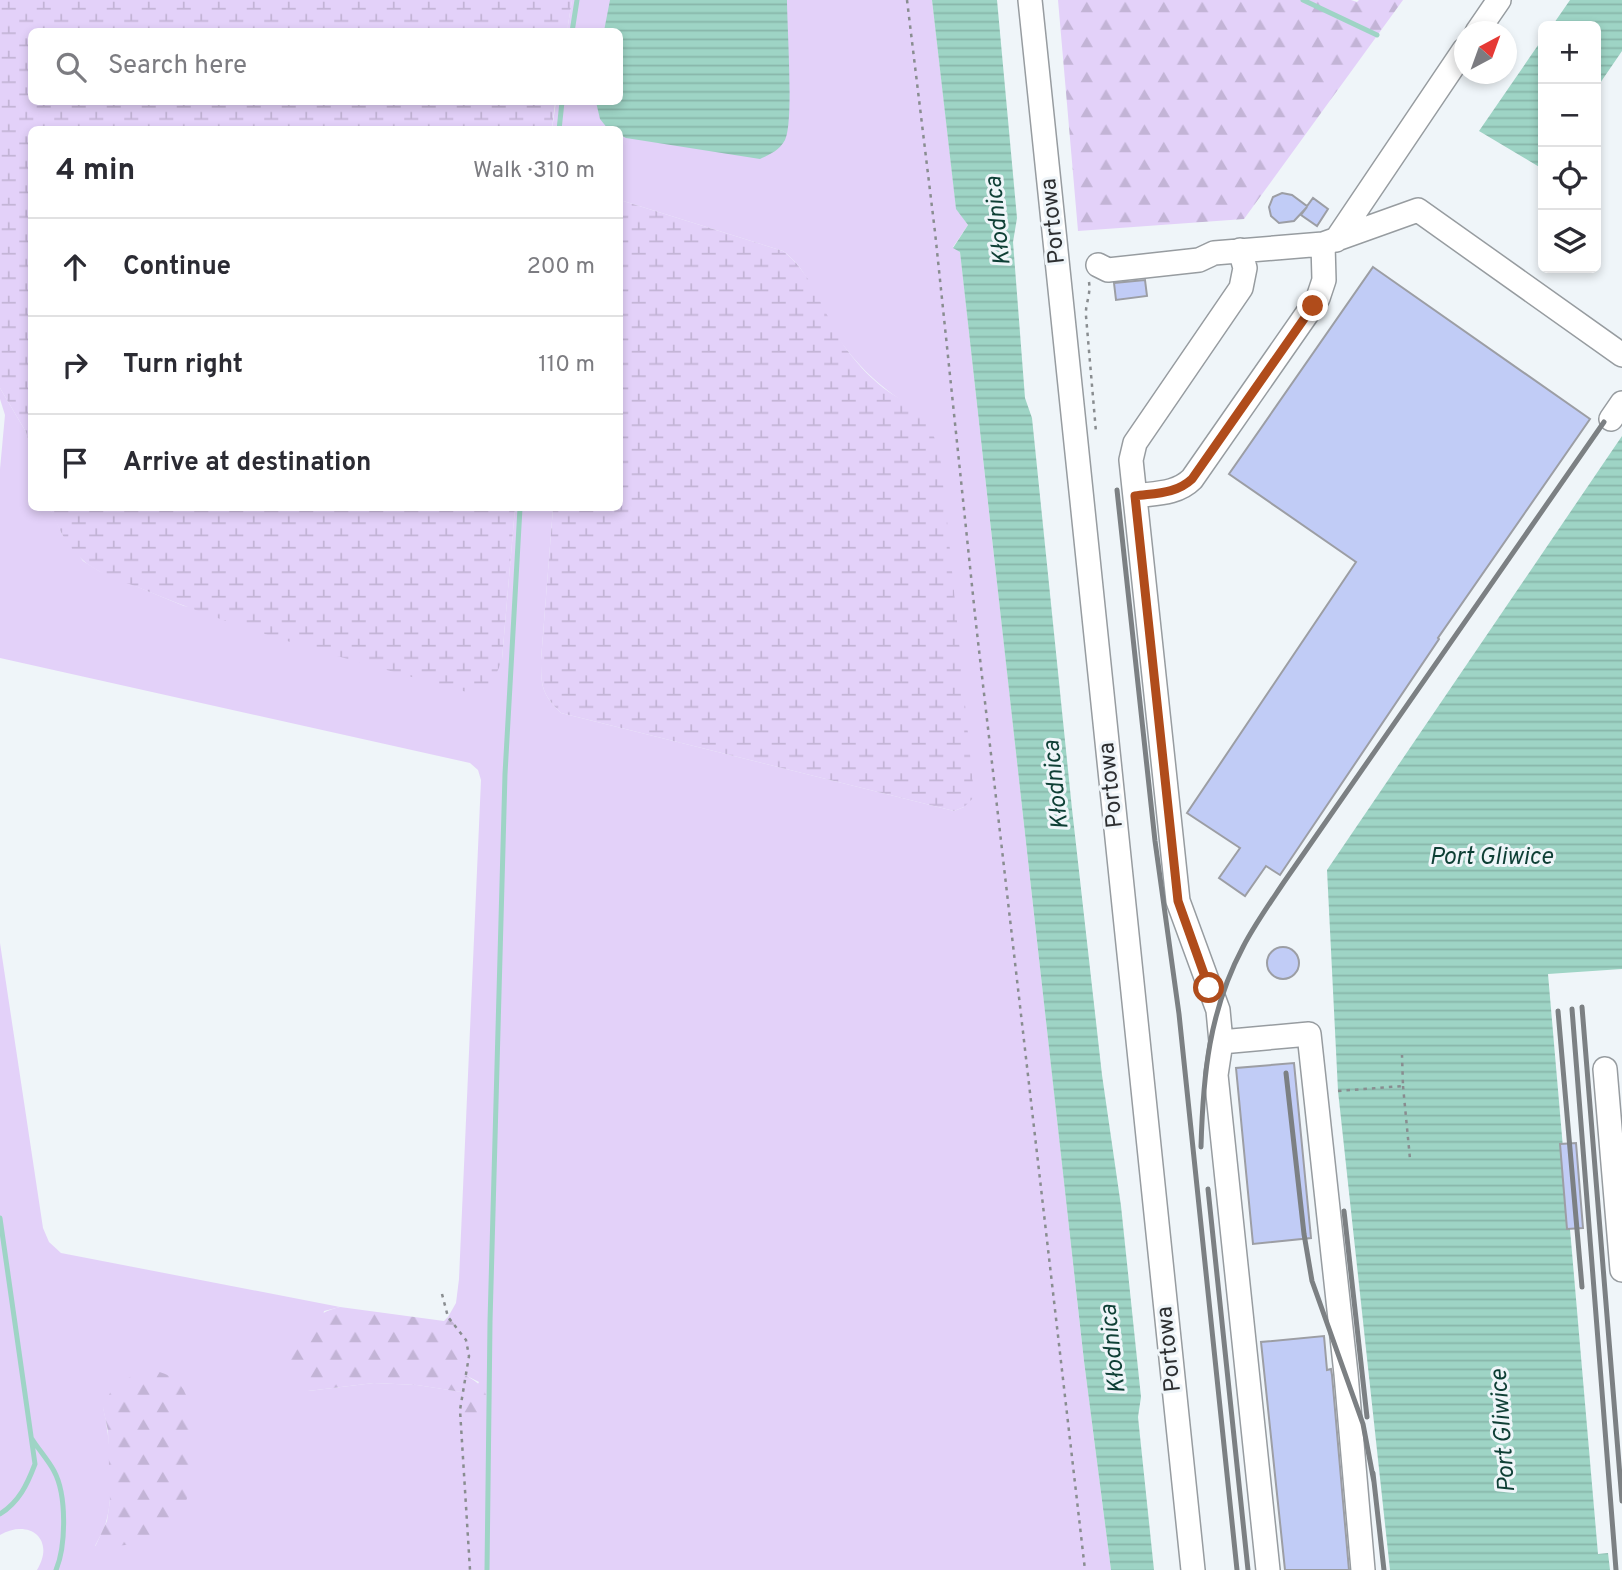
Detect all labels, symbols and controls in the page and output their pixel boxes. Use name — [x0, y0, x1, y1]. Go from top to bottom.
north arrow — [1454, 21, 1517, 84]
map controls — [1538, 21, 1601, 273]
button: + — [1538, 21, 1601, 84]
search box — [28, 28, 623, 105]
icon: search — [52, 48, 90, 86]
text: Search here — [108, 50, 247, 83]
button: − — [1538, 84, 1601, 147]
button: locate — [1538, 147, 1601, 210]
text: 4 min — [56, 153, 135, 190]
text: Walk · 310 m — [473, 157, 595, 186]
water label: Kłodnica — [979, 174, 1019, 267]
street label: Portowa — [1035, 177, 1073, 265]
button: layers — [1538, 210, 1601, 273]
icon: ahead — [56, 248, 94, 286]
text: Continue — [123, 251, 231, 284]
text: 200 m — [527, 253, 595, 282]
route end — [1297, 290, 1328, 321]
icon: right — [56, 346, 94, 384]
text: Turn right — [123, 349, 243, 382]
text: 110 m — [538, 351, 595, 380]
icon: arrive — [56, 444, 94, 482]
text: Arrive at destination — [123, 447, 371, 480]
water label: Kłodnica — [1037, 738, 1077, 831]
street label: Portowa — [1093, 741, 1131, 829]
water label: Port Gliwice — [1429, 843, 1553, 873]
route start — [1193, 972, 1224, 1003]
water label: Kłodnica — [1094, 1302, 1134, 1395]
street label: Portowa — [1151, 1305, 1189, 1393]
water label: Port Gliwice — [1485, 1368, 1523, 1494]

